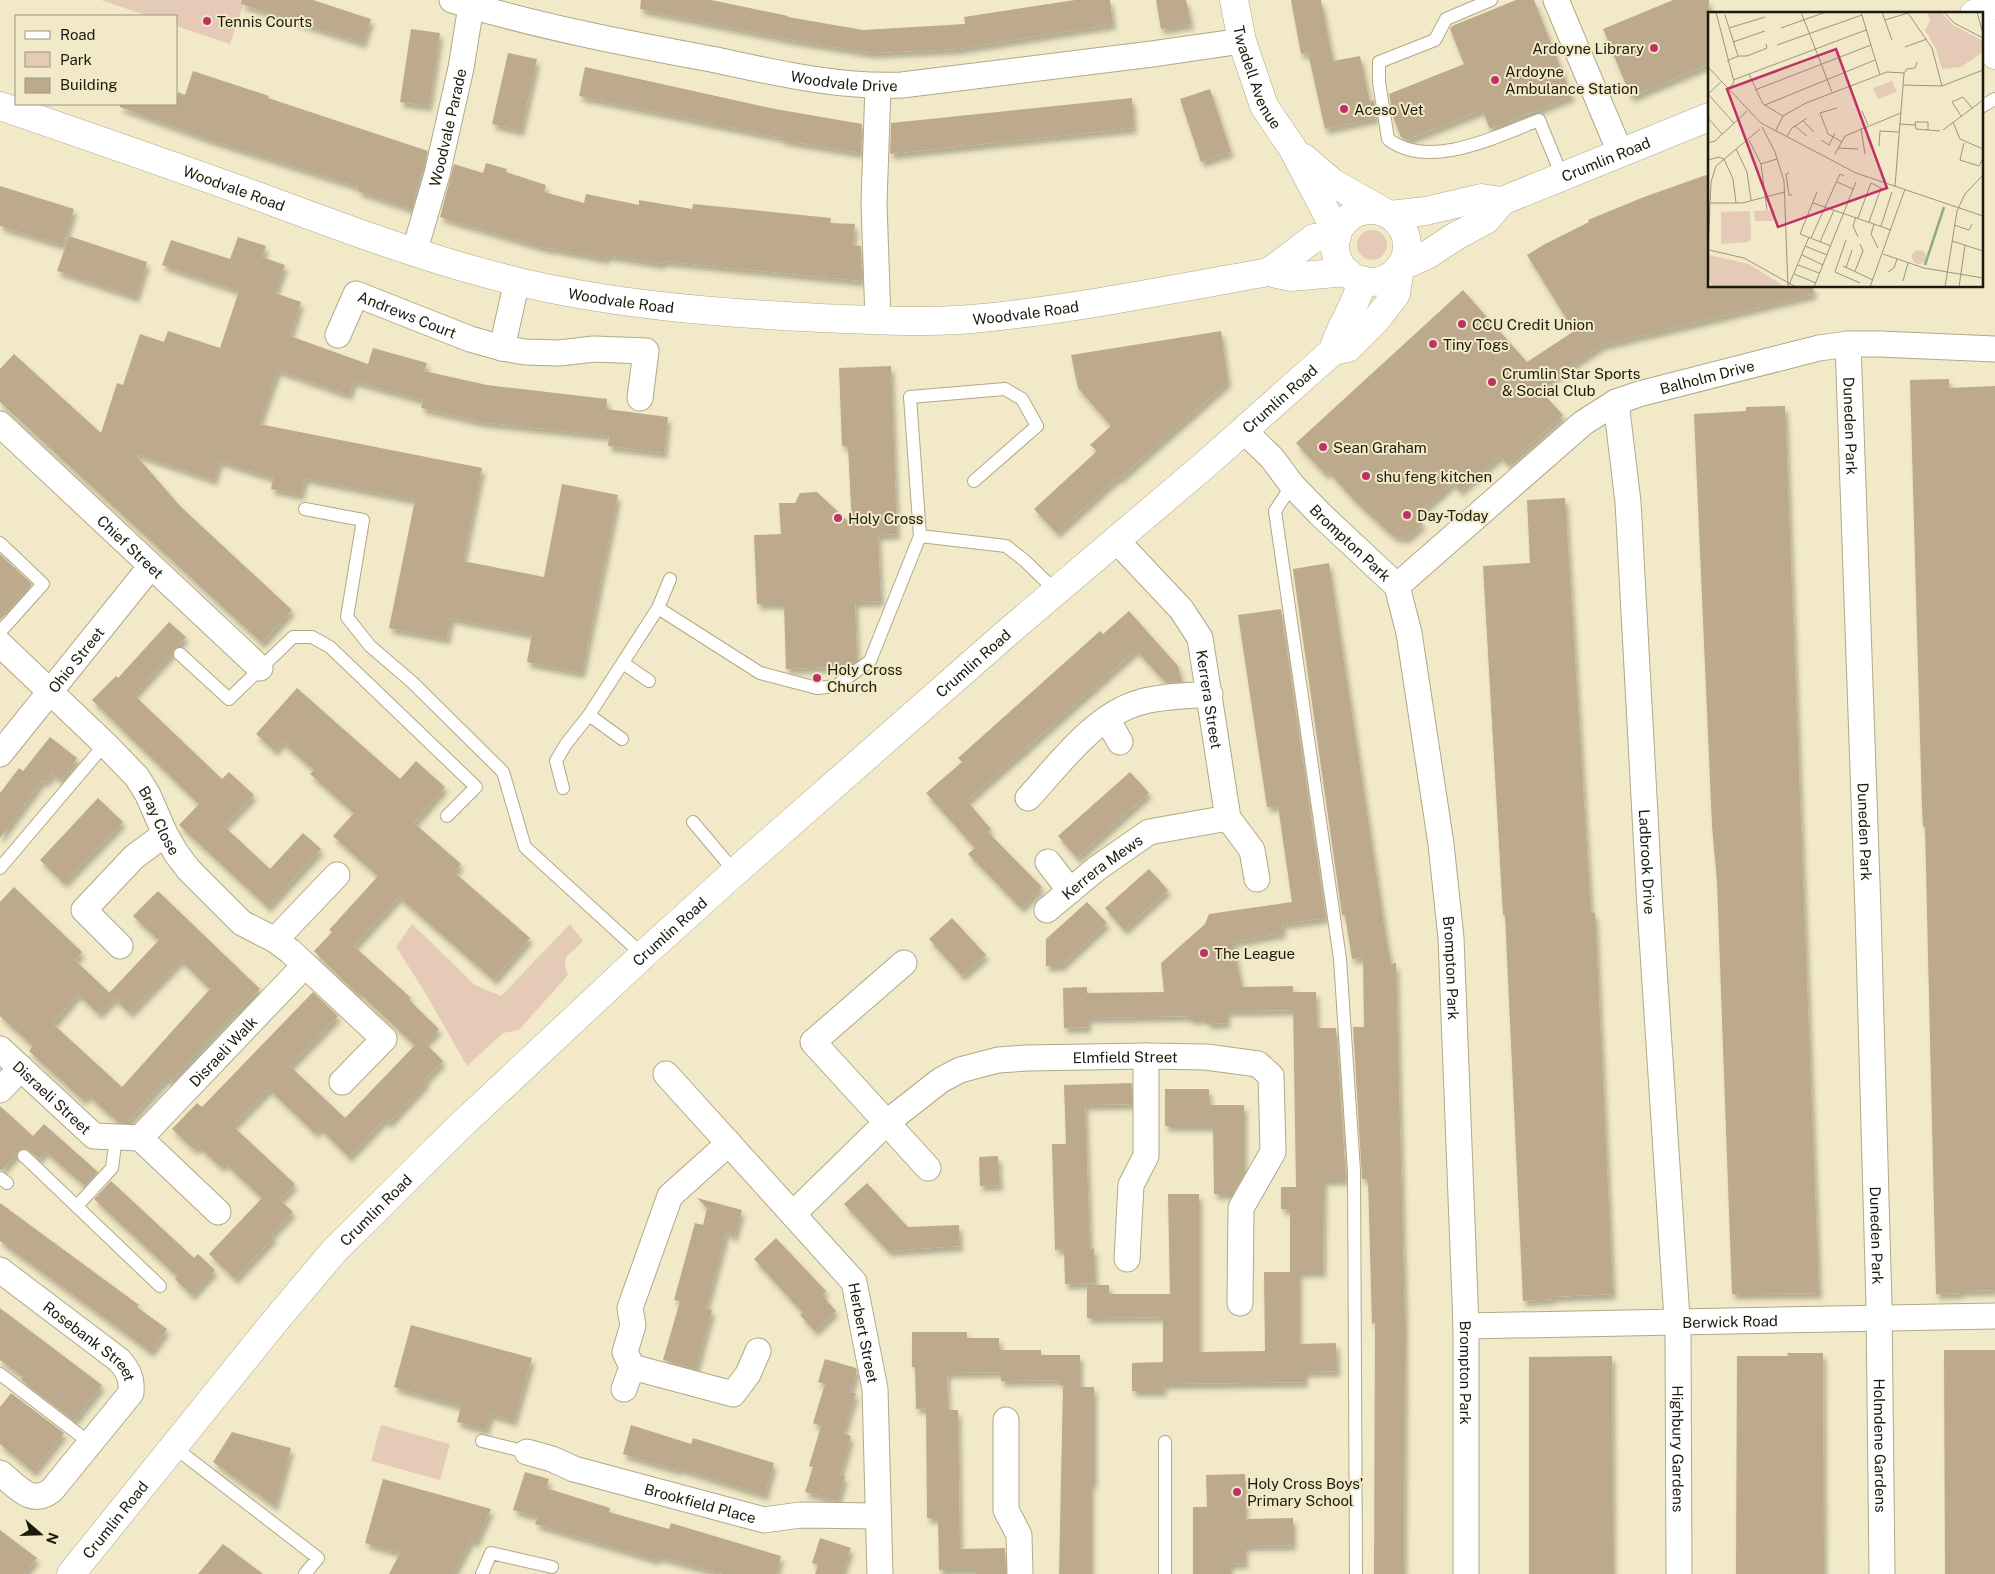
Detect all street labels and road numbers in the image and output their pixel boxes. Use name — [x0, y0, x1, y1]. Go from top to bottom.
street label: Twadell Avenue — [1231, 24, 1285, 132]
street label: Woodvale Parade — [425, 67, 469, 188]
street label: Woodvale Drive — [789, 67, 898, 94]
street label: Crumlin Road — [1559, 133, 1653, 184]
street label: Woodvale Road — [181, 162, 287, 214]
street label: Woodvale Road — [567, 284, 675, 316]
street label: Andrews Court — [356, 287, 459, 341]
street label: Woodvale Road — [972, 297, 1080, 327]
street label: Balholm Drive — [1658, 356, 1756, 397]
street label: Crumlin Road — [1239, 361, 1320, 436]
street label: Duneden Park — [1841, 377, 1861, 475]
street label: Brompton Park — [1307, 501, 1394, 584]
street label: Chief Street — [94, 511, 167, 582]
street label: Ohio Street — [44, 623, 107, 696]
street label: Crumlin Road — [932, 625, 1014, 700]
street label: Kerrera Street — [1193, 649, 1226, 750]
street label: Duneden Park — [1855, 782, 1875, 881]
street label: Bray Close — [136, 783, 184, 858]
street label: Ladbrook Drive — [1636, 809, 1659, 915]
street label: Kerrera Mews — [1058, 831, 1146, 903]
street label: Crumlin Road — [629, 893, 710, 969]
street label: Brompton Park — [1440, 915, 1463, 1020]
street label: Disraeli Walk — [185, 1013, 260, 1090]
street label: Elmfield Street — [1073, 1047, 1178, 1066]
street label: Disraeli Street — [10, 1057, 95, 1137]
street label: Crumlin Road — [336, 1171, 415, 1249]
street label: Duneden Park — [1867, 1186, 1887, 1285]
street label: Herbert Street — [846, 1281, 882, 1385]
street label: Rosebank Street — [40, 1298, 139, 1383]
street label: Berwick Road — [1682, 1312, 1778, 1330]
street label: Brompton Park — [1457, 1320, 1475, 1425]
street label: Holmdene Gardens — [1871, 1378, 1890, 1513]
street label: Highbury Gardens — [1670, 1385, 1687, 1512]
street label: Crumlin Road — [79, 1478, 151, 1561]
street label: Brookfield Place — [643, 1480, 758, 1526]

